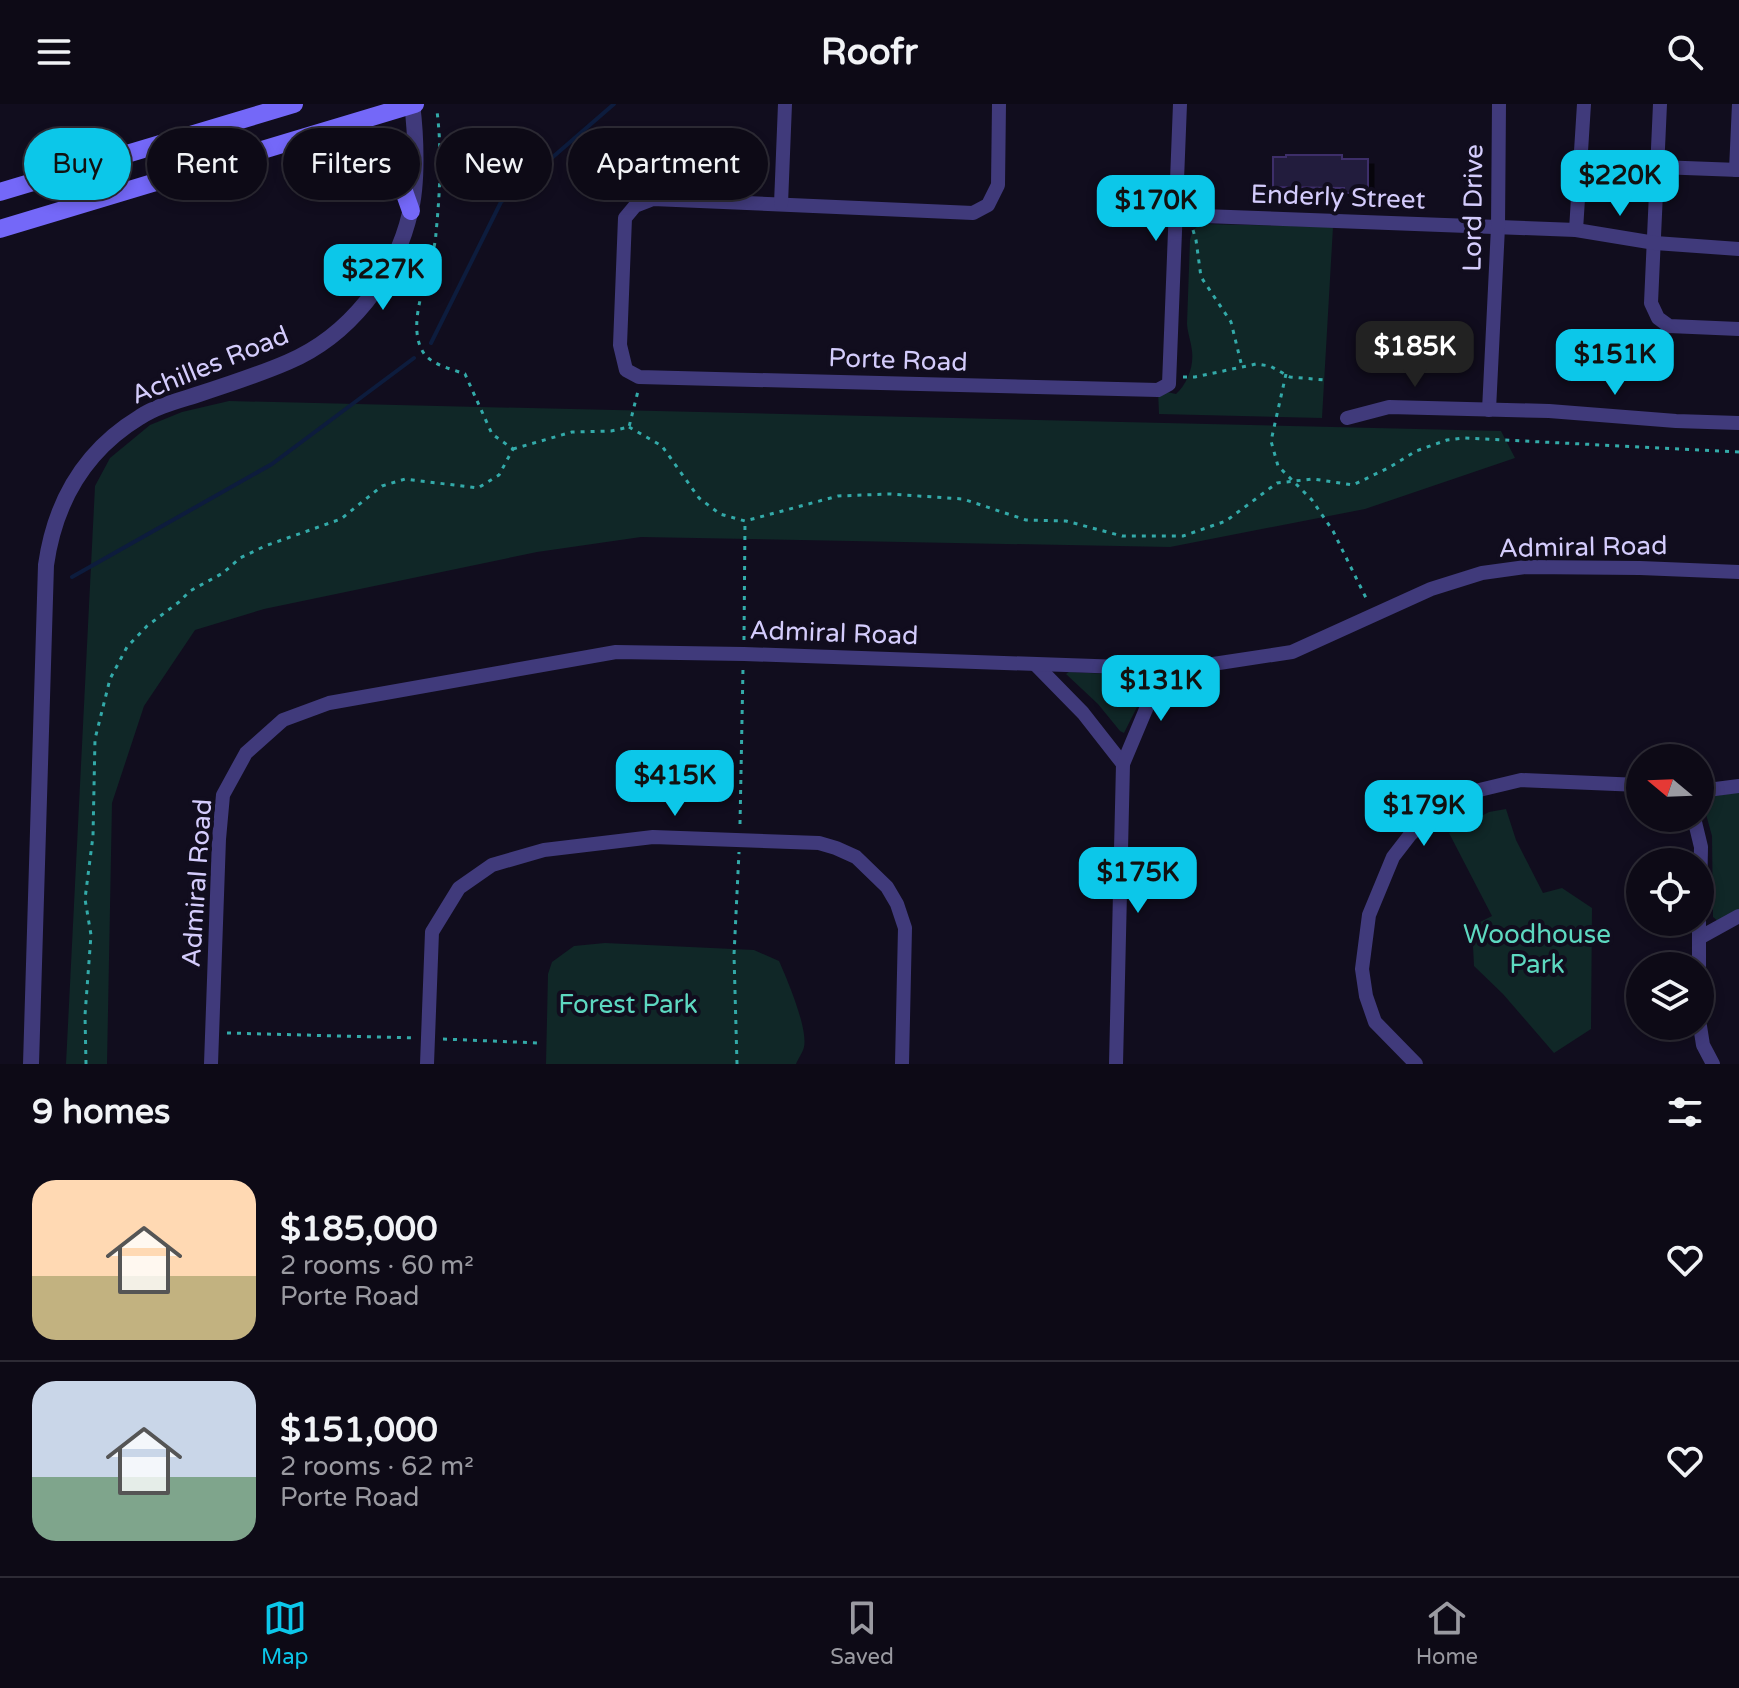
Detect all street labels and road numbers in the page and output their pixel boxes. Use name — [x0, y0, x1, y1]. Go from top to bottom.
street label: Lord Drive — [1456, 144, 1490, 272]
street label: Enderly Street — [1250, 178, 1426, 216]
street label: Achilles Road — [127, 319, 293, 411]
street label: Porte Road — [828, 342, 968, 378]
street label: Admiral Road — [1498, 530, 1668, 564]
street label: Admiral Road — [749, 615, 919, 651]
street label: Admiral Road — [176, 798, 218, 968]

